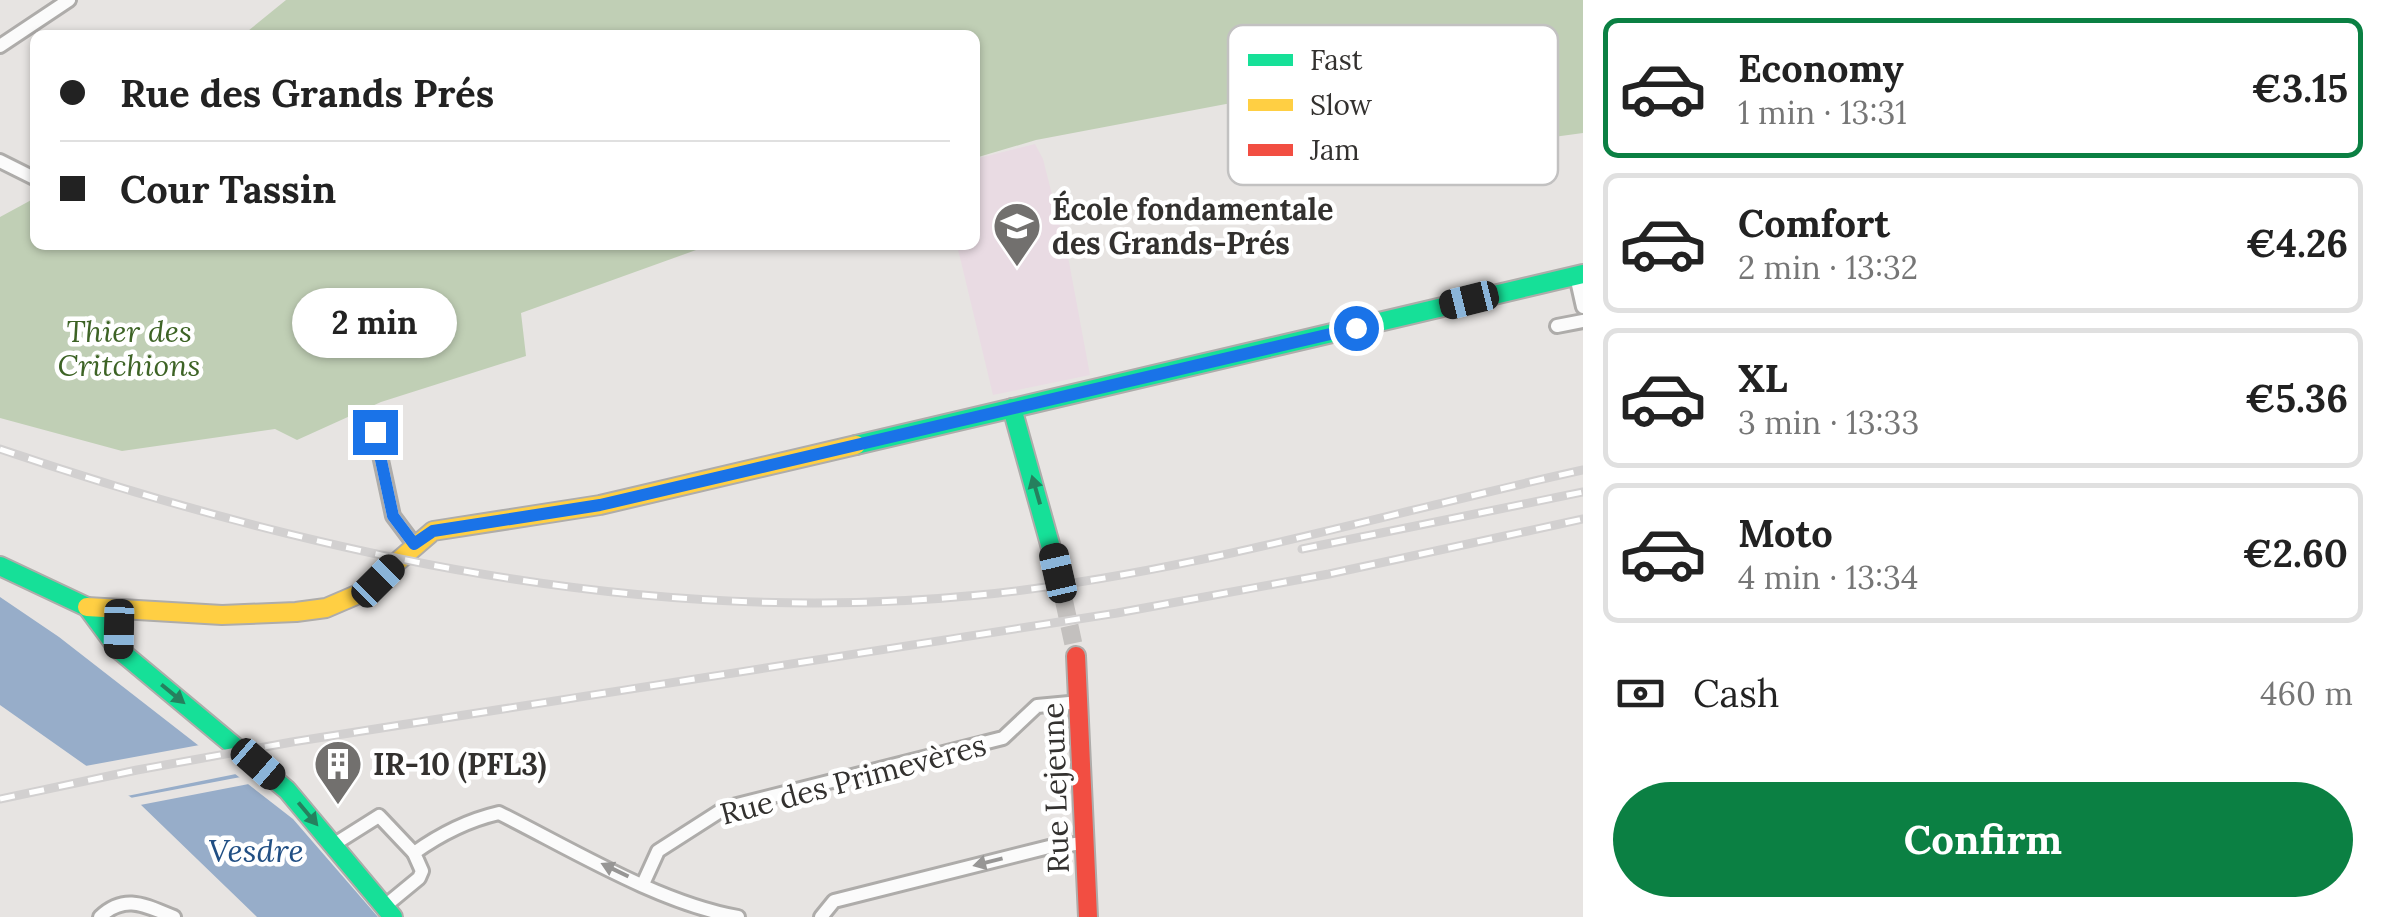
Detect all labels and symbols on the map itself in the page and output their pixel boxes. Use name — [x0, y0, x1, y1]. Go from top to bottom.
legend — [1228, 25, 1558, 185]
text: Fast — [1310, 42, 1363, 78]
text: Slow — [1310, 87, 1373, 123]
text: Jam — [1309, 132, 1360, 168]
place label: École fondamentale des Grands-Prés — [1052, 190, 1333, 262]
school or university icon: École fondamentale des Grands-Prés — [991, 200, 1043, 268]
car — [1436, 278, 1502, 322]
callout: 2 min — [292, 287, 458, 357]
route start — [1334, 306, 1379, 351]
park label: Thier des Critchions — [58, 312, 200, 384]
route end — [353, 410, 398, 455]
one-way arrow — [1028, 475, 1043, 505]
car — [1037, 540, 1079, 606]
car — [346, 549, 410, 613]
car — [103, 599, 135, 659]
one-way arrow — [161, 683, 186, 704]
street label: Rue Lejeune — [1033, 702, 1078, 874]
street label: Rue des Primevères — [716, 725, 990, 833]
car — [226, 733, 290, 795]
building icon: IR-10 (PFL3) — [312, 738, 364, 806]
place label: IR-10 (PFL3) — [373, 745, 546, 784]
one-way arrow — [297, 801, 318, 826]
water label: Vesdre — [208, 830, 304, 871]
one-way arrow — [972, 855, 1003, 871]
one-way arrow — [600, 862, 629, 879]

